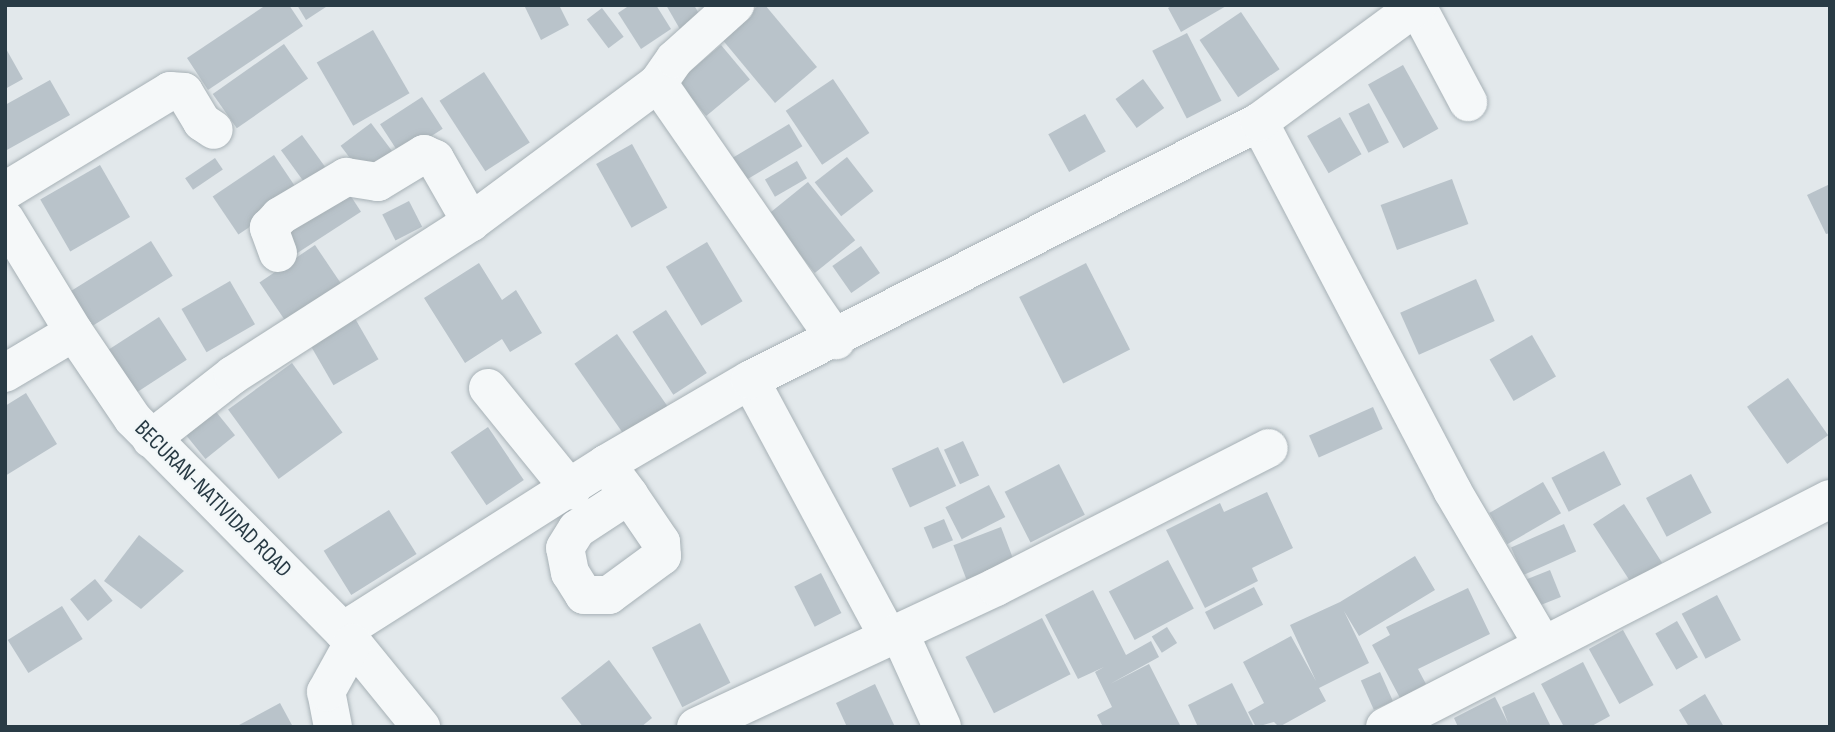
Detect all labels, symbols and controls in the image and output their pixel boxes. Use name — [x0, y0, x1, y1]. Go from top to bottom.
street label: BECURAN-NATIVIDAD ROAD — [129, 415, 297, 583]

